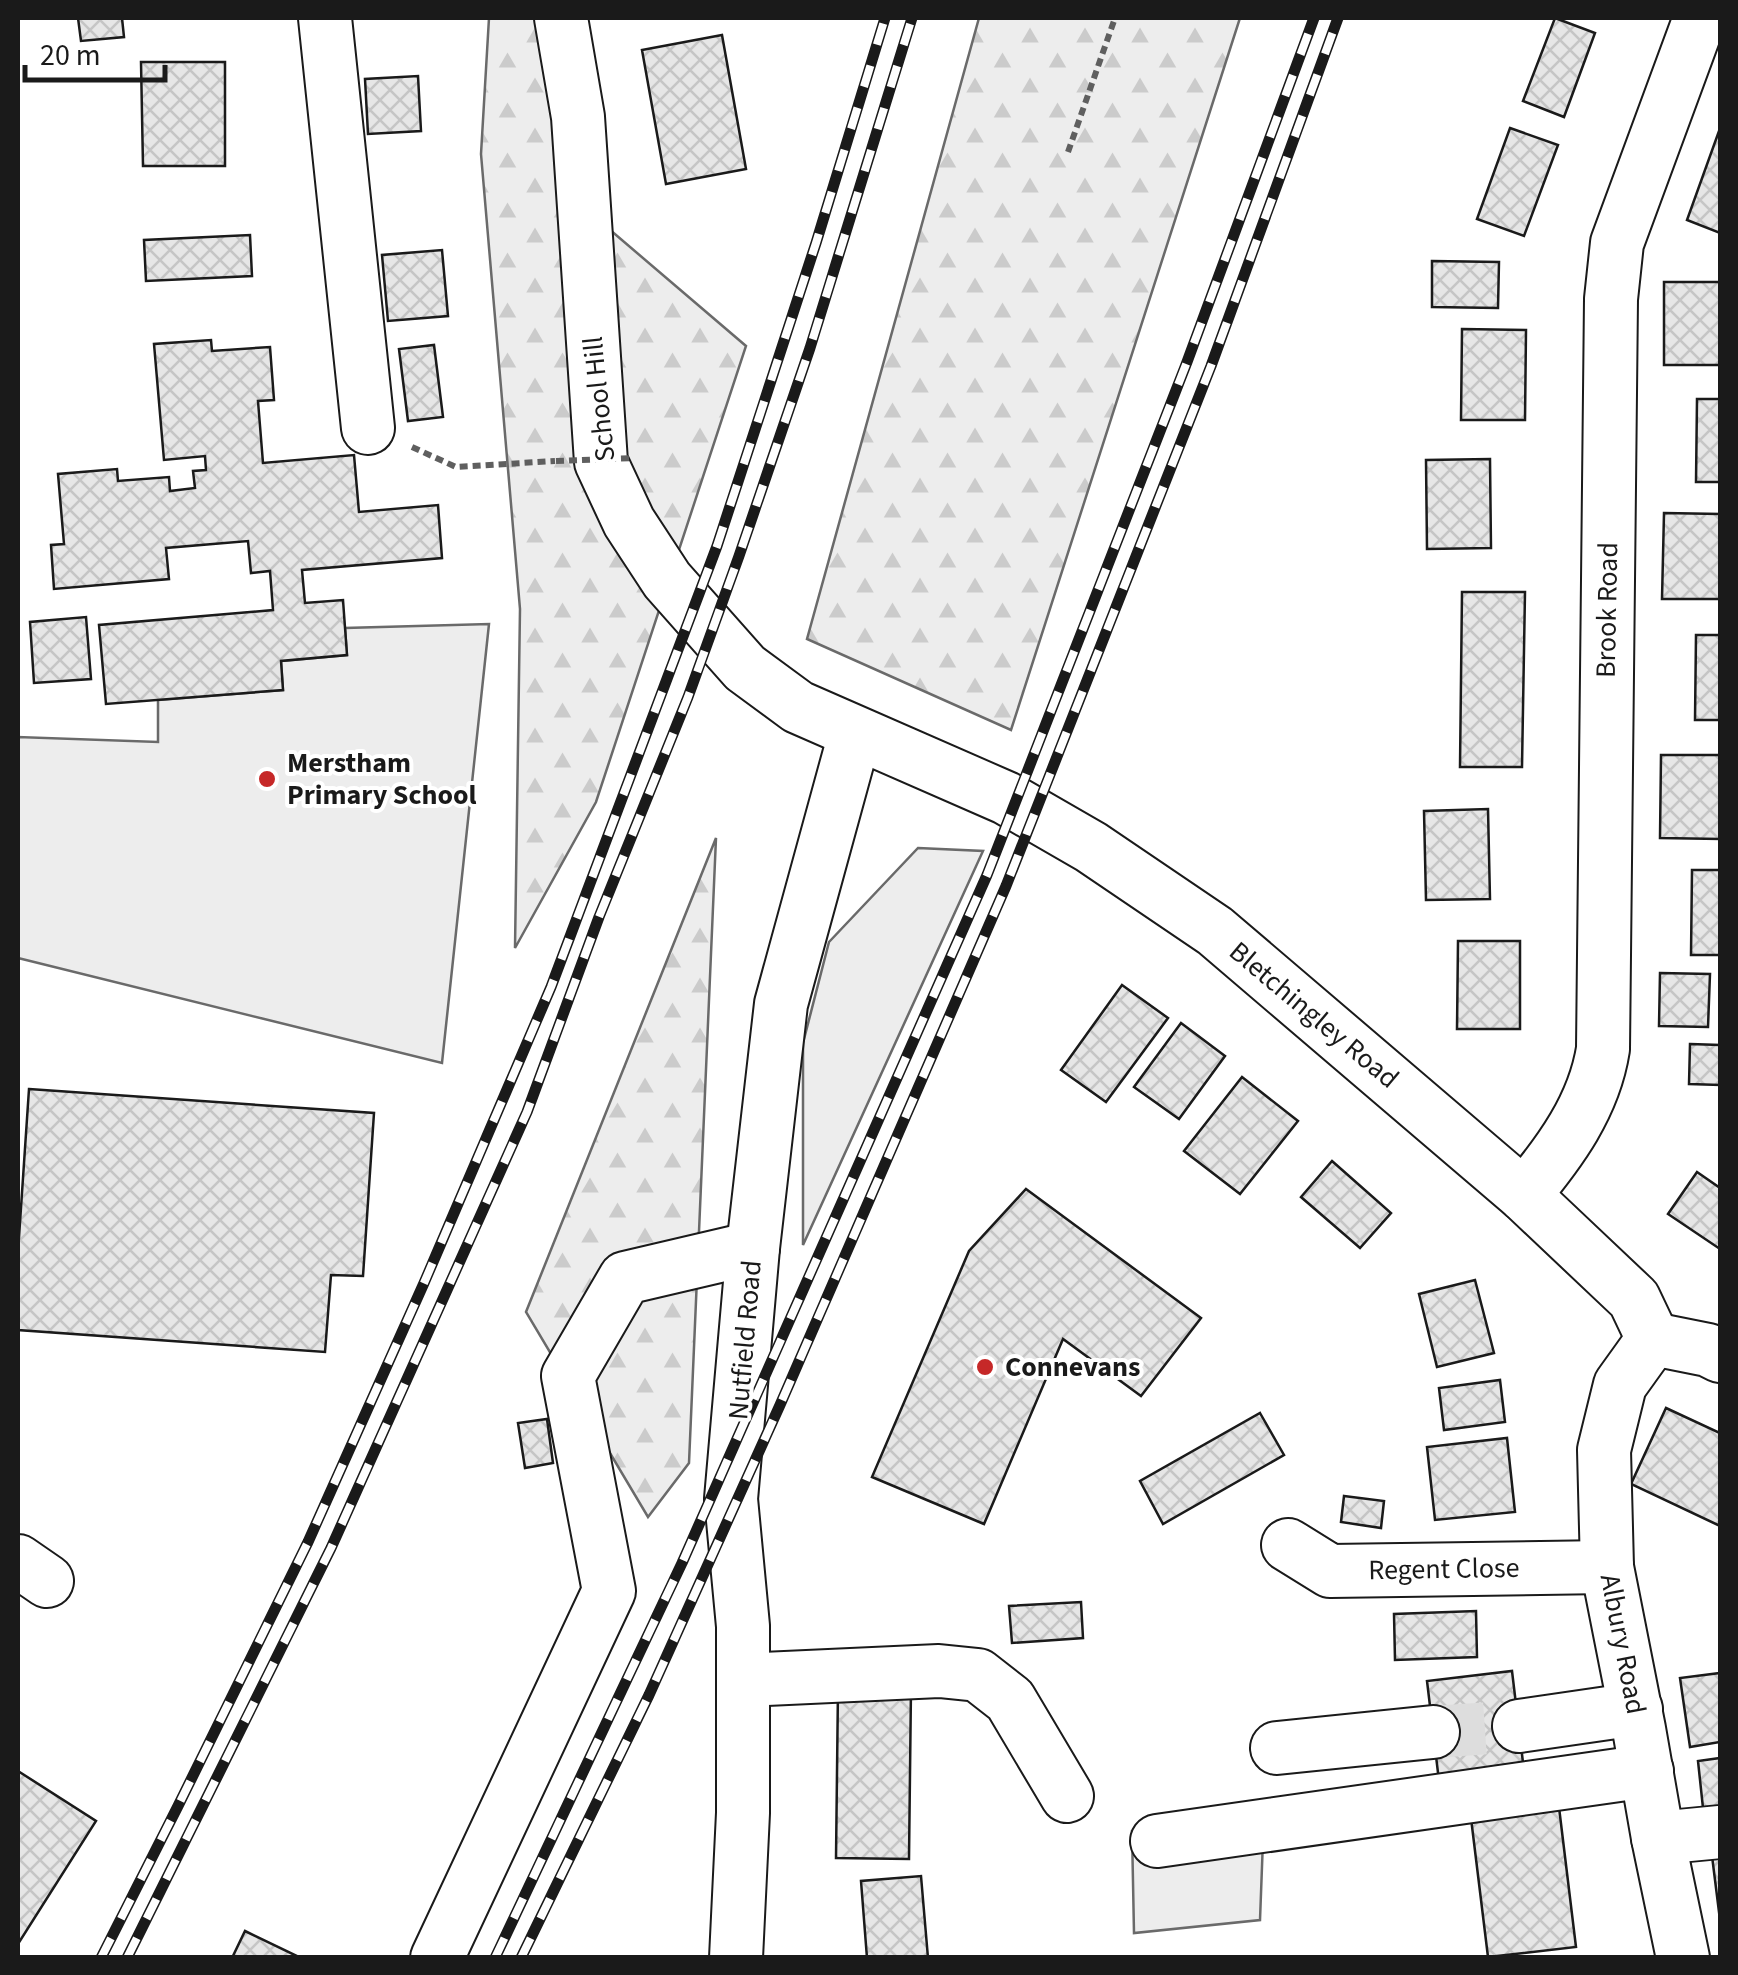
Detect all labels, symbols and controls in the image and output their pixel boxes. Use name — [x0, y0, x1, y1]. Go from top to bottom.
scale bar — [25, 20, 165, 82]
text: 20 m — [40, 34, 101, 77]
street label: School Hill — [573, 335, 625, 463]
street label: Brook Road — [1586, 542, 1628, 678]
place label: Merstham Primary School — [287, 743, 477, 815]
marker: Merstham Primary School — [256, 768, 278, 790]
street label: Bletchingley Road — [1220, 932, 1408, 1098]
street label: Nutfield Road — [718, 1259, 772, 1421]
place label: Connevans — [1005, 1347, 1140, 1387]
marker: Connevans — [974, 1356, 996, 1378]
street label: Regent Close — [1368, 1548, 1520, 1590]
street label: Albury Road — [1590, 1570, 1656, 1718]

